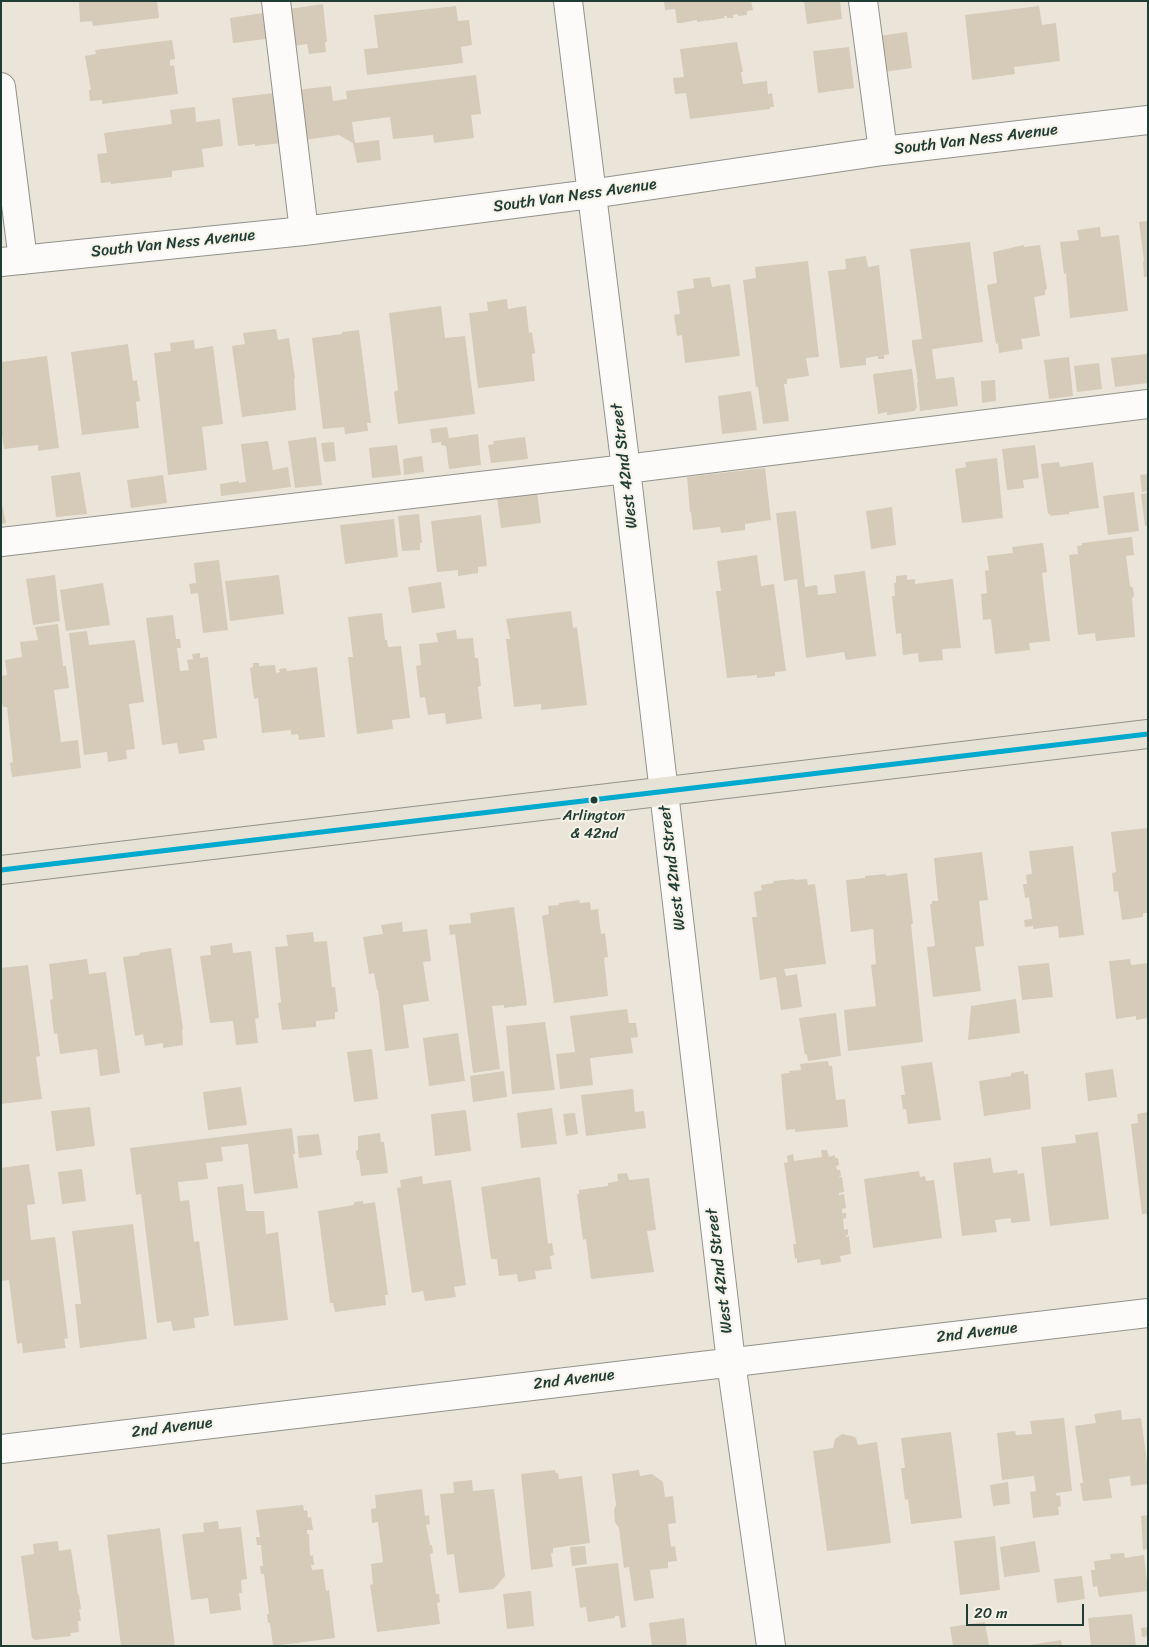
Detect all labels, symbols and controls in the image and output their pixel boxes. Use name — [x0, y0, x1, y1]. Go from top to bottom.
street label: South Van Ness Avenue — [893, 120, 1059, 160]
street label: South Van Ness Avenue — [492, 175, 658, 217]
street label: South Van Ness Avenue — [90, 226, 256, 262]
street label: West 42nd Street — [608, 402, 642, 530]
marker: Arlington & 42nd — [589, 795, 599, 805]
street label: West 42nd Street — [656, 804, 690, 932]
place label: Arlington & 42nd — [563, 807, 625, 842]
street label: West 42nd Street — [703, 1207, 737, 1335]
street label: 2nd Avenue — [935, 1319, 1019, 1347]
street label: 2nd Avenue — [532, 1366, 616, 1394]
street label: 2nd Avenue — [130, 1414, 214, 1442]
scale bar — [969, 1594, 1086, 1626]
text: 20 m — [974, 1600, 1008, 1626]

